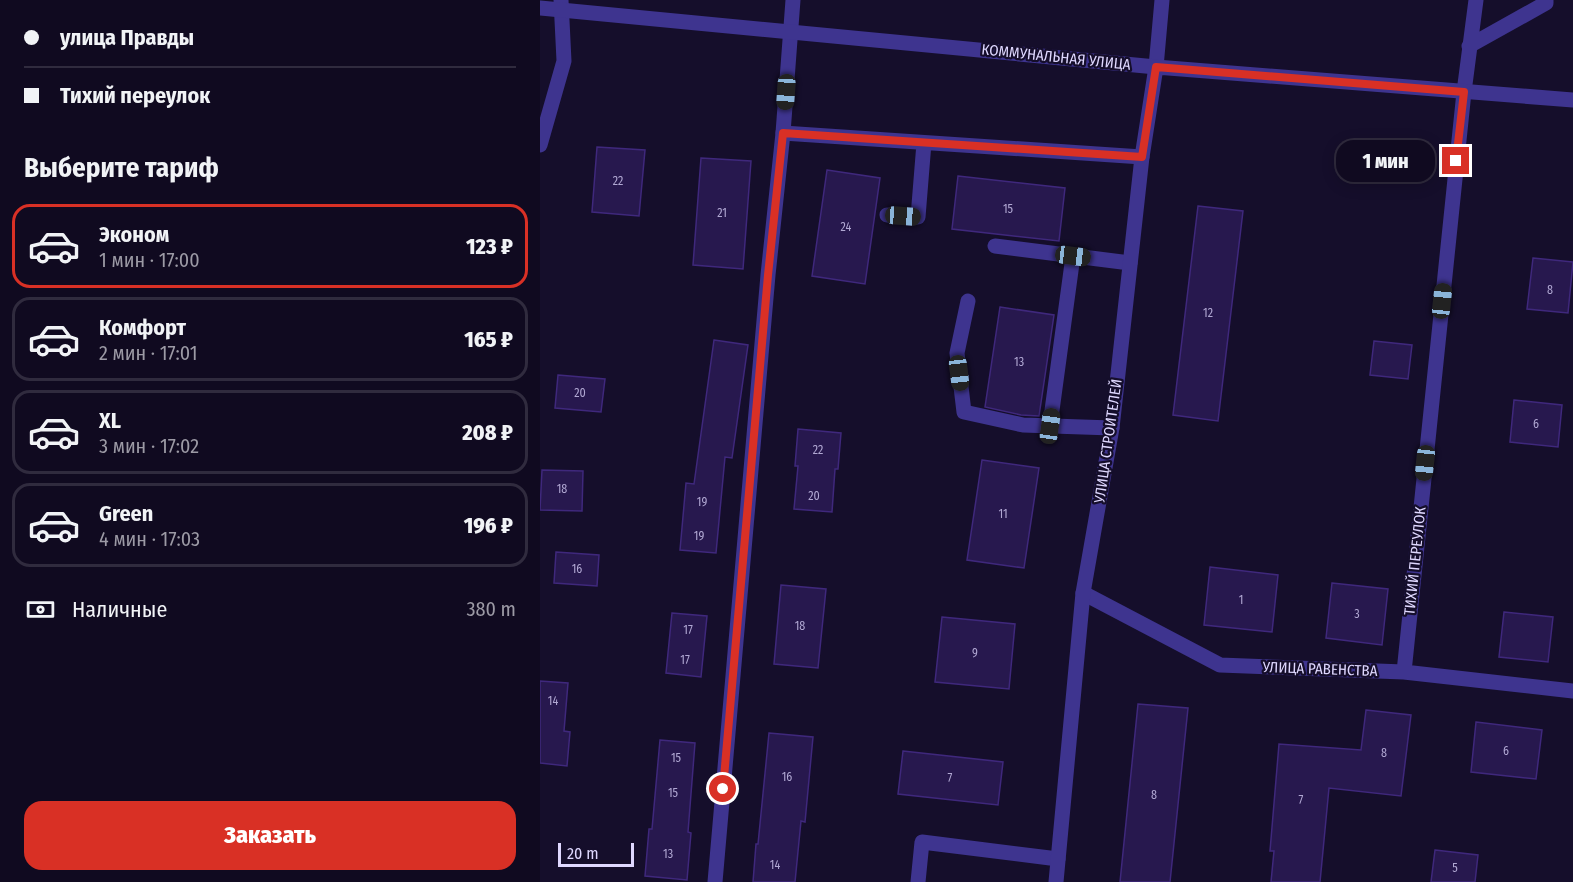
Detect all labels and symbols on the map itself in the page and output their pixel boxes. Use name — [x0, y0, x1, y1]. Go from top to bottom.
street label: КОММУНАЛЬНАЯ УЛИЦА — [981, 40, 1132, 74]
car — [776, 73, 796, 111]
callout: 1 мин — [1336, 140, 1435, 182]
route end — [1442, 147, 1469, 174]
house number: 22 — [613, 174, 623, 188]
house number: 15 — [1003, 202, 1014, 216]
house number: 21 — [717, 206, 727, 220]
car — [884, 206, 922, 226]
house number: 24 — [841, 220, 852, 234]
car — [1054, 245, 1092, 267]
car — [1431, 282, 1453, 320]
house number: 8 — [1547, 283, 1553, 297]
house number: 12 — [1203, 306, 1213, 320]
car — [948, 354, 970, 392]
house number: 13 — [1014, 355, 1024, 369]
street label: УЛИЦА СТРОИТЕЛЕЙ — [1090, 378, 1126, 505]
house number: 20 — [574, 386, 586, 400]
car — [1039, 407, 1061, 445]
house number: 6 — [1533, 417, 1539, 431]
house number: 22 — [813, 443, 823, 457]
car — [1414, 444, 1436, 482]
house number: 18 — [557, 482, 567, 496]
house number: 20 — [808, 489, 820, 503]
house number: 19 — [697, 495, 707, 509]
street label: ТИХИЙ ПЕРЕУЛОК — [1400, 506, 1430, 616]
house number: 11 — [998, 507, 1008, 521]
house number: 19 — [694, 529, 704, 543]
house number: 16 — [572, 562, 582, 576]
house number: 1 — [1239, 593, 1243, 607]
house number: 3 — [1354, 607, 1360, 621]
house number: 18 — [795, 619, 805, 633]
house number: 17 — [683, 623, 693, 637]
house number: 9 — [972, 646, 978, 660]
house number: 17 — [680, 653, 690, 667]
street label: УЛИЦА РАВЕНСТВА — [1261, 658, 1378, 680]
house number: 14 — [548, 694, 558, 708]
house number: 6 — [1503, 744, 1509, 758]
house number: 8 — [1381, 746, 1387, 760]
house number: 15 — [671, 751, 682, 765]
house number: 16 — [782, 770, 792, 784]
house number: 7 — [948, 771, 953, 785]
route start — [709, 775, 736, 802]
house number: 15 — [668, 786, 679, 800]
house number: 8 — [1151, 788, 1157, 802]
house number: 7 — [1299, 793, 1304, 807]
scale bar — [558, 840, 634, 868]
house number: 13 — [663, 847, 673, 861]
house number: 14 — [770, 858, 780, 872]
house number: 5 — [1452, 861, 1458, 875]

